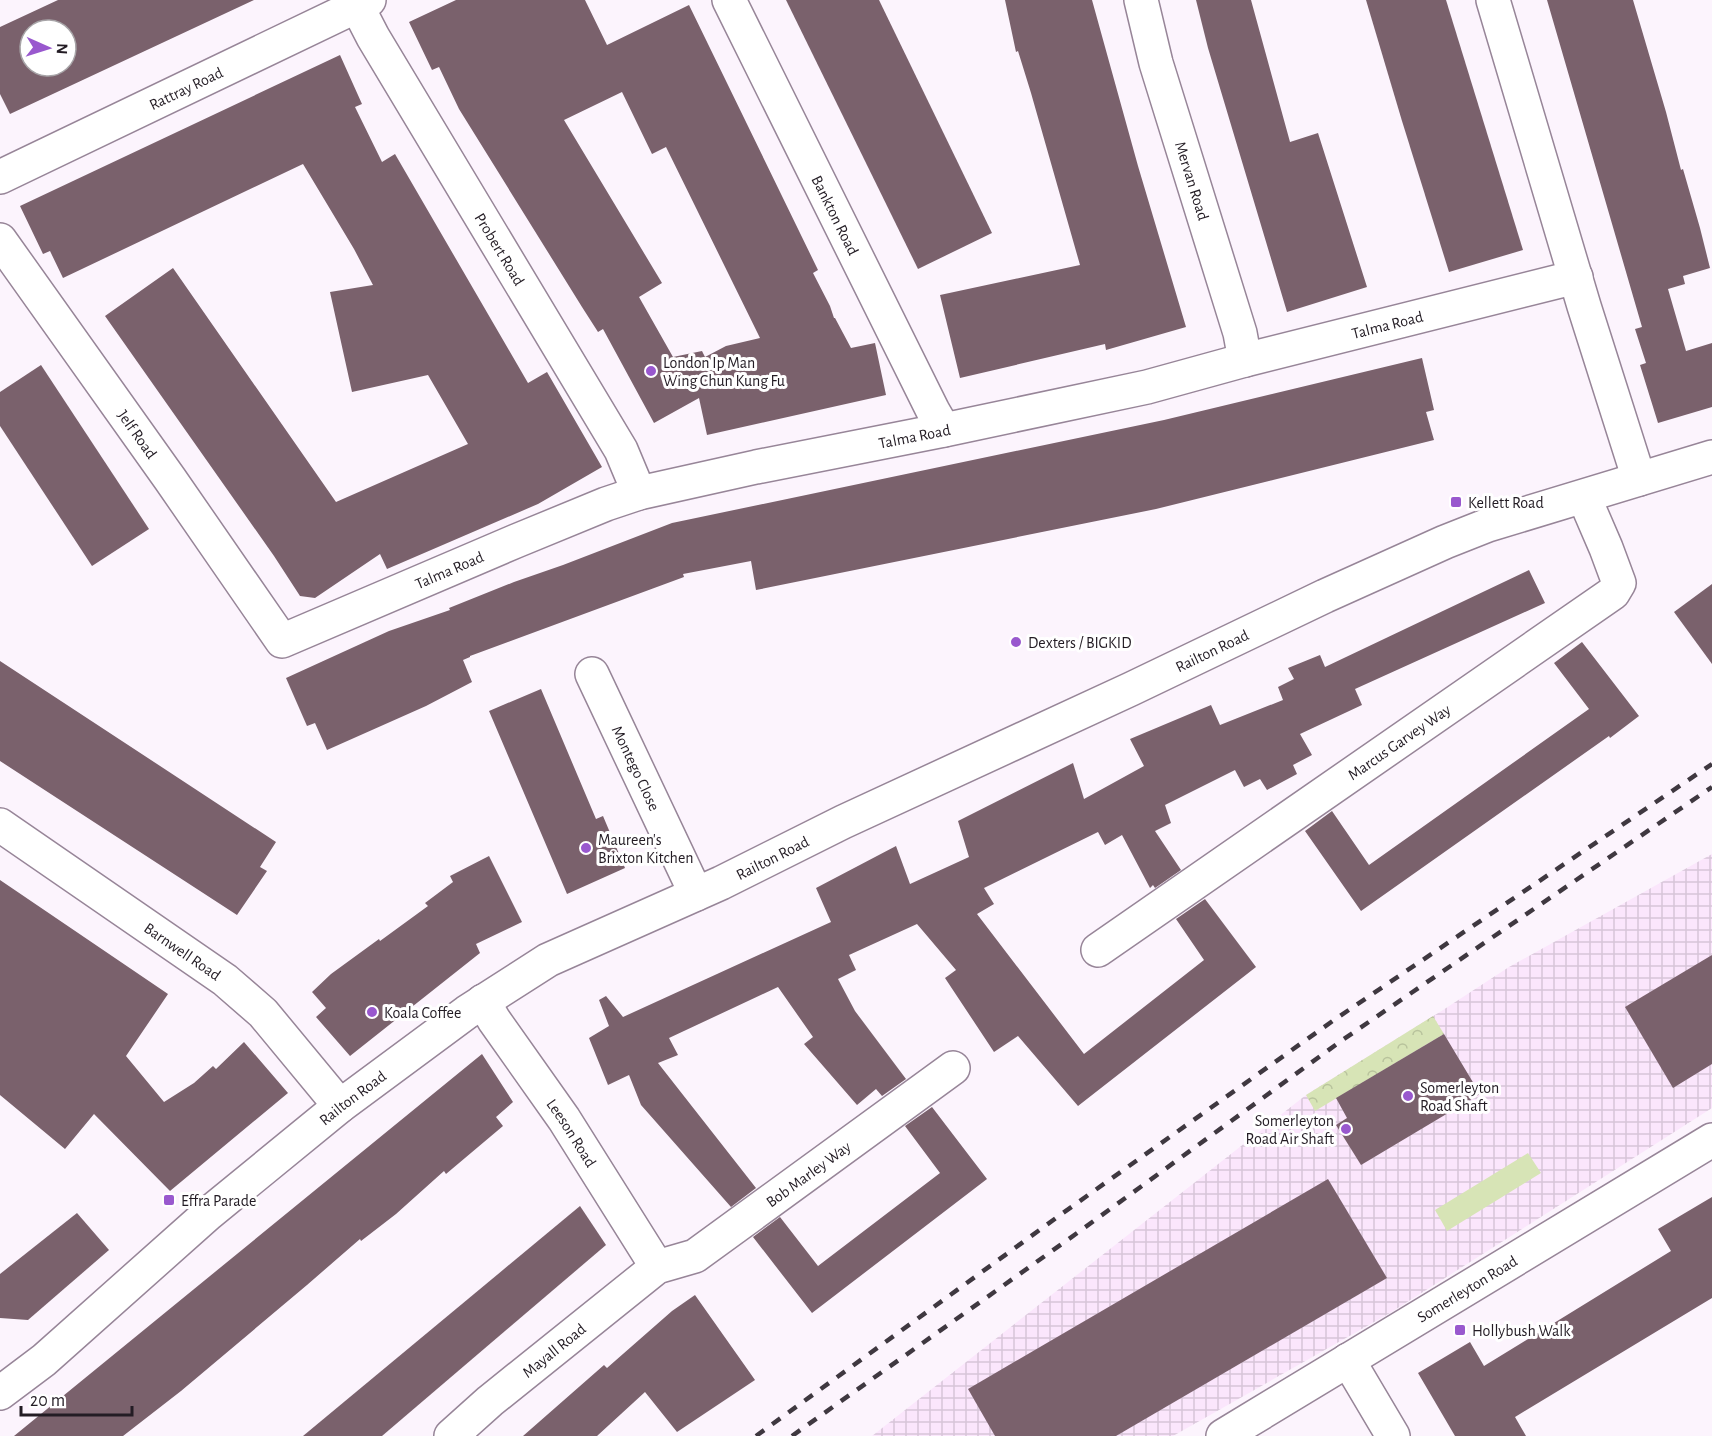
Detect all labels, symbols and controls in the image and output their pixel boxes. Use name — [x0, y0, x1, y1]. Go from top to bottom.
north arrow — [18, 18, 78, 78]
text: N — [54, 43, 70, 55]
street label: Rattray Road — [147, 64, 226, 113]
street label: Mervan Road — [1172, 140, 1211, 222]
street label: Bankton Road — [808, 173, 861, 258]
street label: Probert Road — [472, 210, 527, 288]
street label: Talma Road — [1350, 309, 1425, 342]
place label: London Ip Man Wing Chun Kung Fu — [663, 355, 785, 389]
marker: London Ip Man Wing Chun Kung Fu — [644, 364, 658, 378]
street label: Jelf Road — [115, 407, 160, 462]
street label: Talma Road — [877, 422, 952, 452]
marker: Kellett Road — [1449, 495, 1463, 509]
place label: Kellett Road — [1468, 495, 1544, 511]
street label: Talma Road — [413, 549, 486, 592]
street label: Railton Road — [1173, 627, 1251, 675]
marker: Dexters / BIGKID — [1009, 635, 1023, 649]
place label: Dexters / BIGKID — [1028, 635, 1131, 651]
street label: Marcus Garvey Way — [1345, 701, 1454, 783]
street label: Montego Close — [609, 723, 662, 814]
place label: Maureen's Brixton Kitchen — [598, 832, 694, 866]
street label: Railton Road — [734, 833, 812, 883]
marker: Maureen's Brixton Kitchen — [579, 841, 593, 855]
street label: Barnwell Road — [141, 920, 224, 984]
marker: Koala Coffee — [365, 1005, 379, 1019]
place label: Koala Coffee — [384, 1005, 461, 1021]
street label: Railton Road — [316, 1068, 389, 1129]
place label: Somerleyton Road Shaft — [1420, 1080, 1499, 1114]
marker: Somerleyton Road Shaft — [1401, 1089, 1415, 1103]
street label: Leeson Road — [543, 1096, 599, 1170]
place label: Somerleyton Road Air Shaft — [1246, 1113, 1334, 1147]
marker: Somerleyton Road Air Shaft — [1339, 1122, 1353, 1136]
street label: Bob Marley Way — [763, 1138, 855, 1210]
marker: Effra Parade — [162, 1193, 176, 1207]
place label: Effra Parade — [181, 1193, 256, 1209]
street label: Somerleyton Road — [1414, 1253, 1520, 1326]
street label: Mayall Road — [520, 1321, 589, 1381]
marker: Hollybush Walk — [1453, 1323, 1467, 1337]
place label: Hollybush Walk — [1472, 1323, 1571, 1340]
scale bar — [21, 1379, 132, 1417]
text: 20 m — [30, 1392, 65, 1410]

